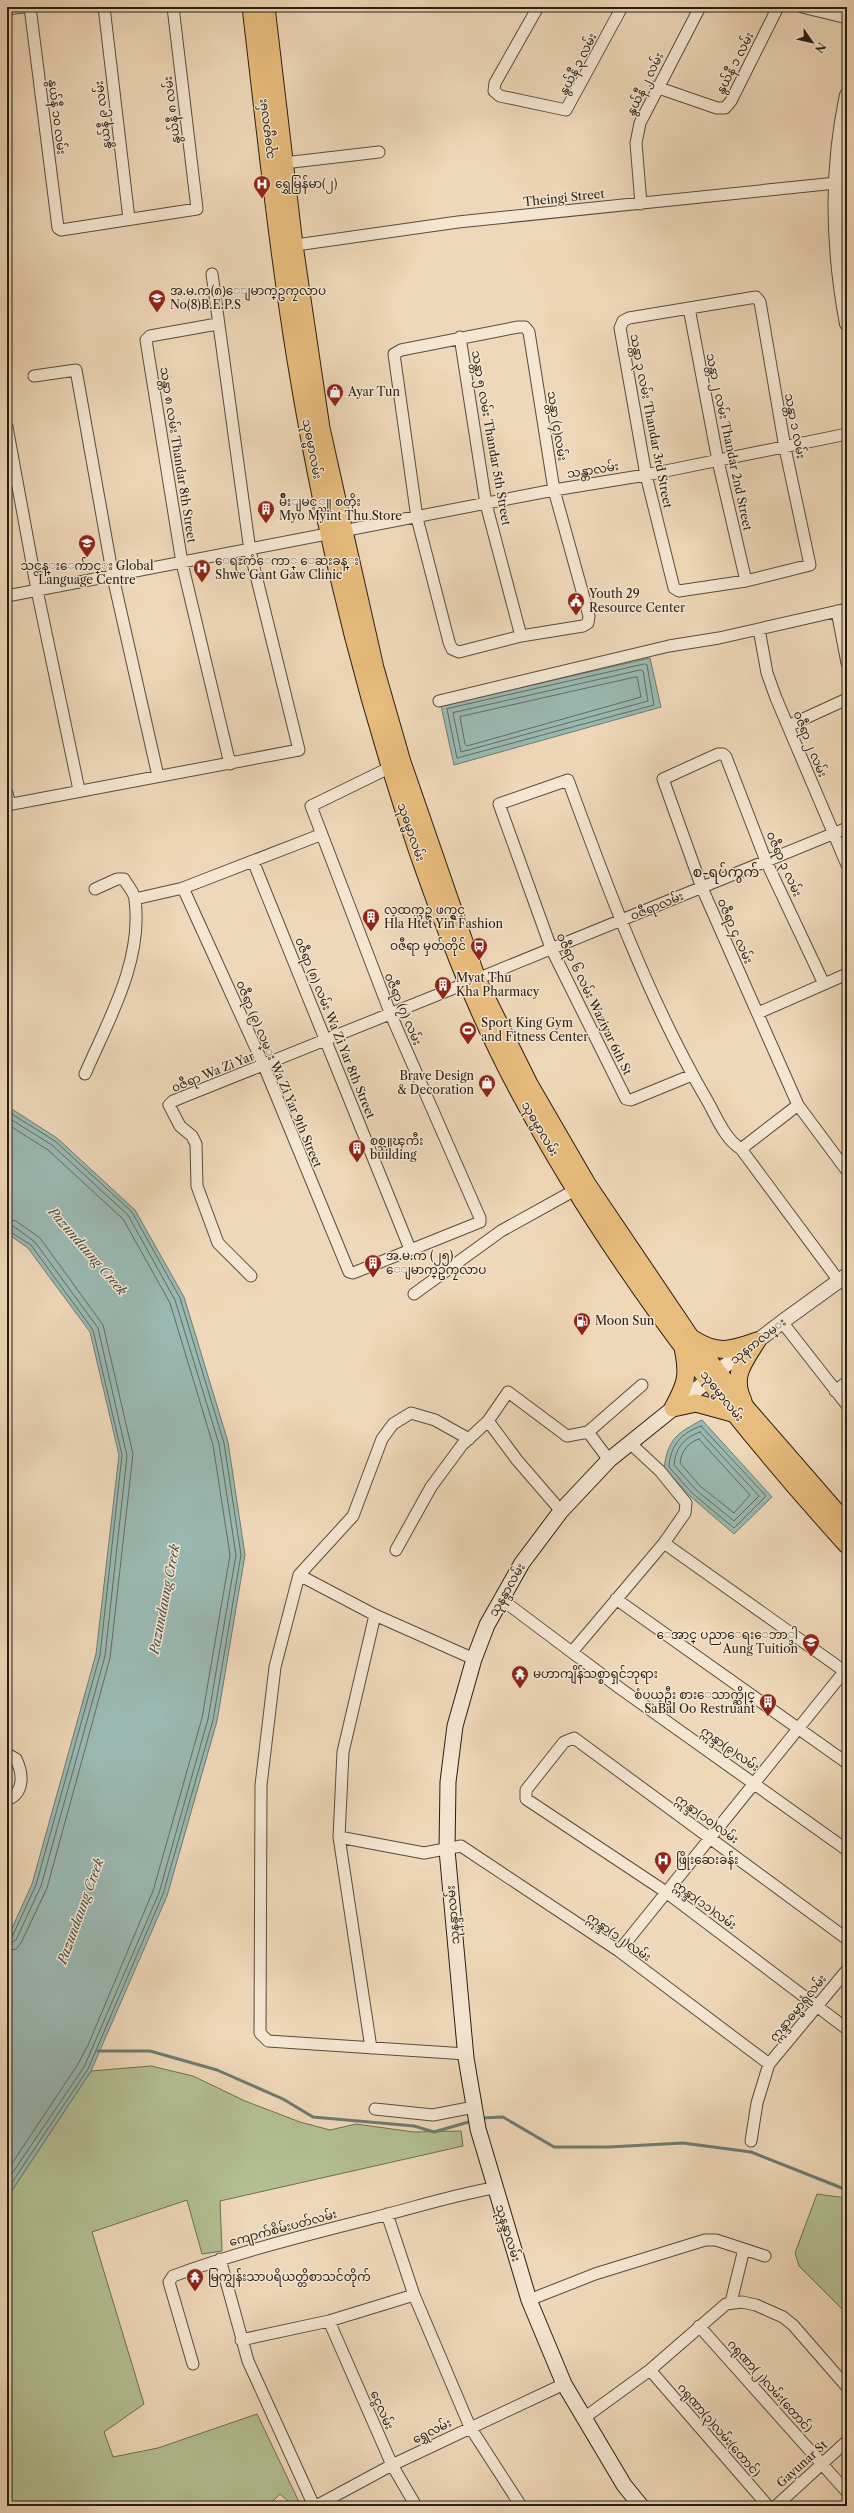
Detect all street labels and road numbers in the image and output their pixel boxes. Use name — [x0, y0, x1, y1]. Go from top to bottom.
street label: နွယ်နီ ၁ လမ်း — [712, 29, 759, 98]
street label: နွယ်နီ ၃ လမ်း — [555, 30, 602, 99]
street label: နွယ်နီ ၂ လမ်း — [622, 49, 669, 119]
street label: နွယ်နီ ၈ လမ်း — [159, 75, 186, 145]
street label: နွယ်နီ ၁၀ လမ်း — [42, 78, 71, 156]
street label: နွယ်နီ ၉ လမ်း — [90, 80, 117, 150]
street label: သုဓမ္မာလမ်း — [253, 97, 280, 160]
street label: Theingi Street — [523, 186, 606, 209]
street label: သန္တာ ၃ လမ်း Thandar 3rd Street — [624, 332, 677, 511]
street label: သန္တာ ၅ လမ်း Thandar 5th Street — [466, 349, 515, 528]
street label: သန္တာ ၂ လမ်း Thandar 2nd Street — [700, 352, 757, 533]
street label: သန္တာ ၈ လမ်း Thandar 8th Street — [154, 366, 201, 545]
street label: သန္တာ (၄)လမ်း — [542, 390, 571, 462]
street label: သန္တာ ၁ လမ်း — [779, 392, 810, 460]
street label: သုဓမ္မာလမ်း — [296, 417, 327, 481]
street label: သန္တာလမ်း — [566, 457, 620, 484]
street label: ဝဇီရာ ၂ လမ်း — [788, 708, 832, 780]
street label: သုဓမ္မာလမ်း — [391, 800, 429, 864]
street label: ဝဇီရာ ၃ လမ်း — [761, 829, 806, 900]
street label: ဝဇီရာလမ်း — [628, 887, 687, 926]
street label: ဝဇီရာ ၄ လမ်း — [712, 896, 757, 967]
street label: ဝဇီရာ ၆ လမ်း Waziyar 6th St — [551, 930, 637, 1079]
street label: ၀ဇီရာ (၈) လမ်း Wa Zi Yar 8th Street — [289, 935, 380, 1122]
street label: ၀ဇီရာ (၇) လမ်း — [379, 970, 426, 1048]
street label: ၀ဇီရာ (၉) လမ္း Wa Zi Yar 9th Street — [230, 978, 327, 1172]
street label: ၀ဇီရာ Wa Zi Yar — [169, 1047, 257, 1098]
street label: သုဓမ္မာလမ်း — [516, 1098, 563, 1161]
street label: သုနၵာလမ္း — [727, 1314, 790, 1369]
street label: သုဓမ္မာလမ်း — [695, 1367, 748, 1426]
street label: သုနန္ဒာလမ်း — [484, 1560, 531, 1621]
street label: ဣန္ဒာ(၉)လမ်း — [696, 1722, 763, 1777]
street label: ဣန္ဒာ(၁၀)လမ်း — [671, 1790, 742, 1849]
street label: ဣန္ဒာ(၁၁)လမ်း — [669, 1876, 740, 1935]
street label: သုနန္ဒာလမ်း — [441, 1885, 466, 1945]
street label: ဣန္ဒာ(၁၂)လမ်း — [582, 1908, 655, 1967]
street label: ဣန္ဒာဓမ္မာရုံလမ်း — [765, 1971, 832, 2046]
street label: သုနန္ဒာလမ်း — [490, 2202, 525, 2264]
street label: ကျောက်စိမ်းပတ်လမ်း — [227, 2205, 339, 2252]
street label: ဂရုဏာ(၂)လမ်း(တောင်) — [723, 2336, 817, 2437]
street label: ဂရုဏာ(၃)လမ်း(တောင်) — [673, 2379, 765, 2482]
street label: ငွေလမ်း — [365, 2388, 398, 2433]
street label: ရွှေလမ်း — [409, 2414, 455, 2449]
street label: Gayunar St — [773, 2436, 831, 2490]

